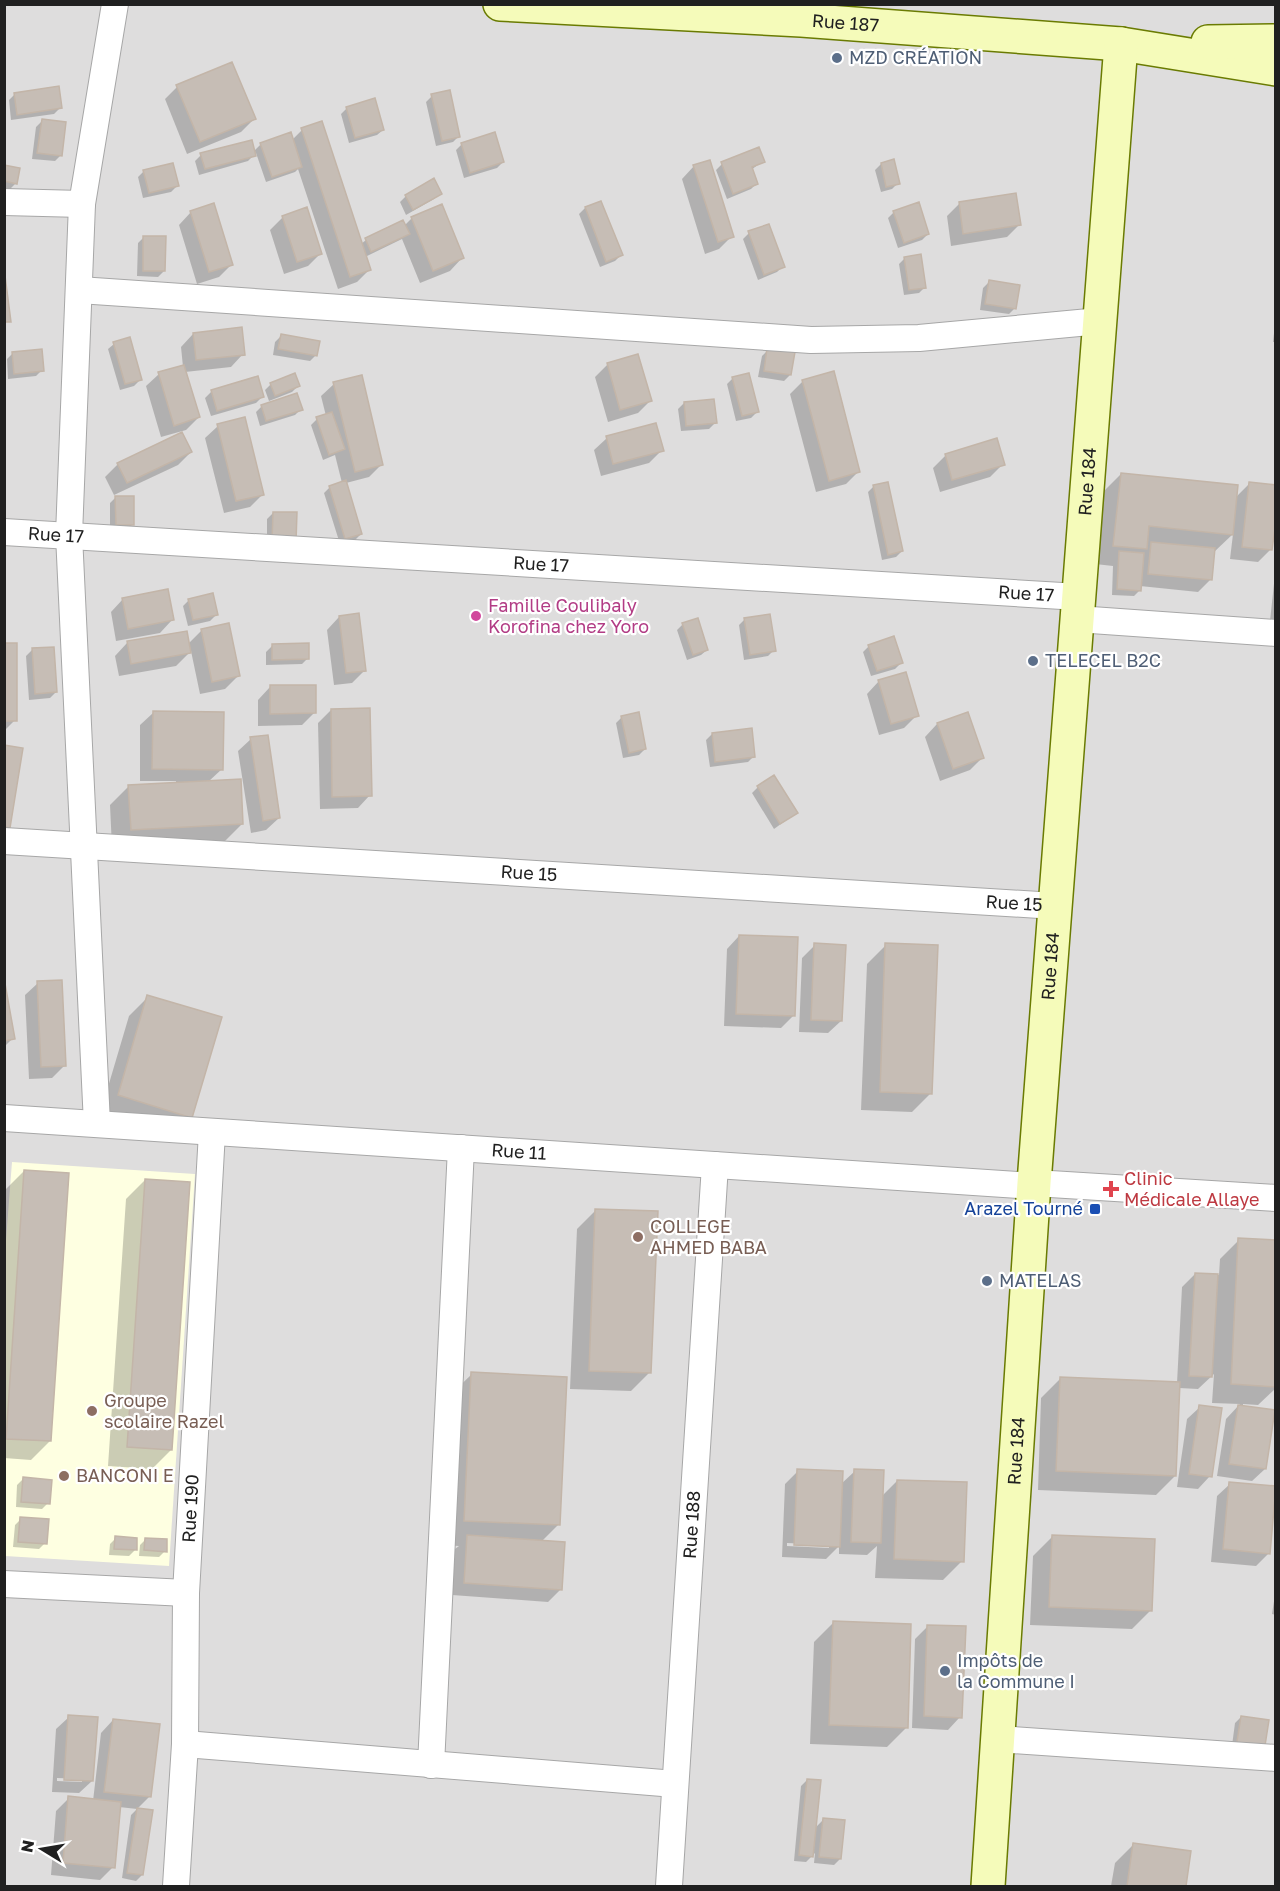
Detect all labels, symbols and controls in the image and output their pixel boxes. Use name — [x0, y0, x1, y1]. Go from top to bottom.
street label: Rue 187 — [811, 9, 880, 36]
place label: MZD CRÉATION — [849, 46, 982, 68]
marker: MZD CRÉATION — [830, 51, 844, 65]
street label: Rue 184 — [1073, 446, 1100, 516]
street label: Rue 17 — [27, 521, 85, 547]
street label: Rue 17 — [512, 551, 570, 576]
street label: Rue 17 — [998, 580, 1055, 605]
place label: Famille Coulibaly Korofina chez Yoro — [488, 594, 649, 637]
marker: Famille Coulibaly Korofina chez Yoro — [469, 609, 483, 623]
place label: TELECEL B2C — [1045, 649, 1161, 671]
marker: TELECEL B2C — [1026, 654, 1040, 668]
street label: Rue 15 — [500, 860, 558, 885]
street label: Rue 15 — [985, 890, 1043, 915]
street label: Rue 184 — [1036, 931, 1063, 1001]
street label: Rue 11 — [491, 1138, 547, 1164]
place label: Clinic Médicale Allaye — [1124, 1167, 1260, 1210]
marker: Clinic Médicale Allaye — [1102, 1180, 1120, 1198]
place label: Arazel Tourné — [964, 1197, 1083, 1219]
marker: Arazel Tourné — [1088, 1202, 1102, 1216]
place label: COLLEGE AHMED BABA — [650, 1215, 767, 1258]
marker: COLLEGE AHMED BABA — [631, 1230, 645, 1244]
place label: MATELAS — [999, 1269, 1081, 1291]
marker: MATELAS — [980, 1274, 994, 1288]
place label: Groupe scolaire Razel — [104, 1389, 225, 1432]
marker: Groupe scolaire Razel — [85, 1404, 99, 1418]
street label: Rue 184 — [1002, 1416, 1029, 1486]
place label: BANCONI E — [76, 1464, 174, 1486]
marker: BANCONI E — [57, 1469, 71, 1483]
street label: Rue 190 — [177, 1474, 203, 1543]
street label: Rue 188 — [678, 1490, 704, 1560]
place label: Impôts de la Commune I — [957, 1649, 1075, 1692]
marker: Impôts de la Commune I — [938, 1664, 952, 1678]
north arrow — [12, 1819, 72, 1879]
text: N — [16, 1838, 38, 1854]

